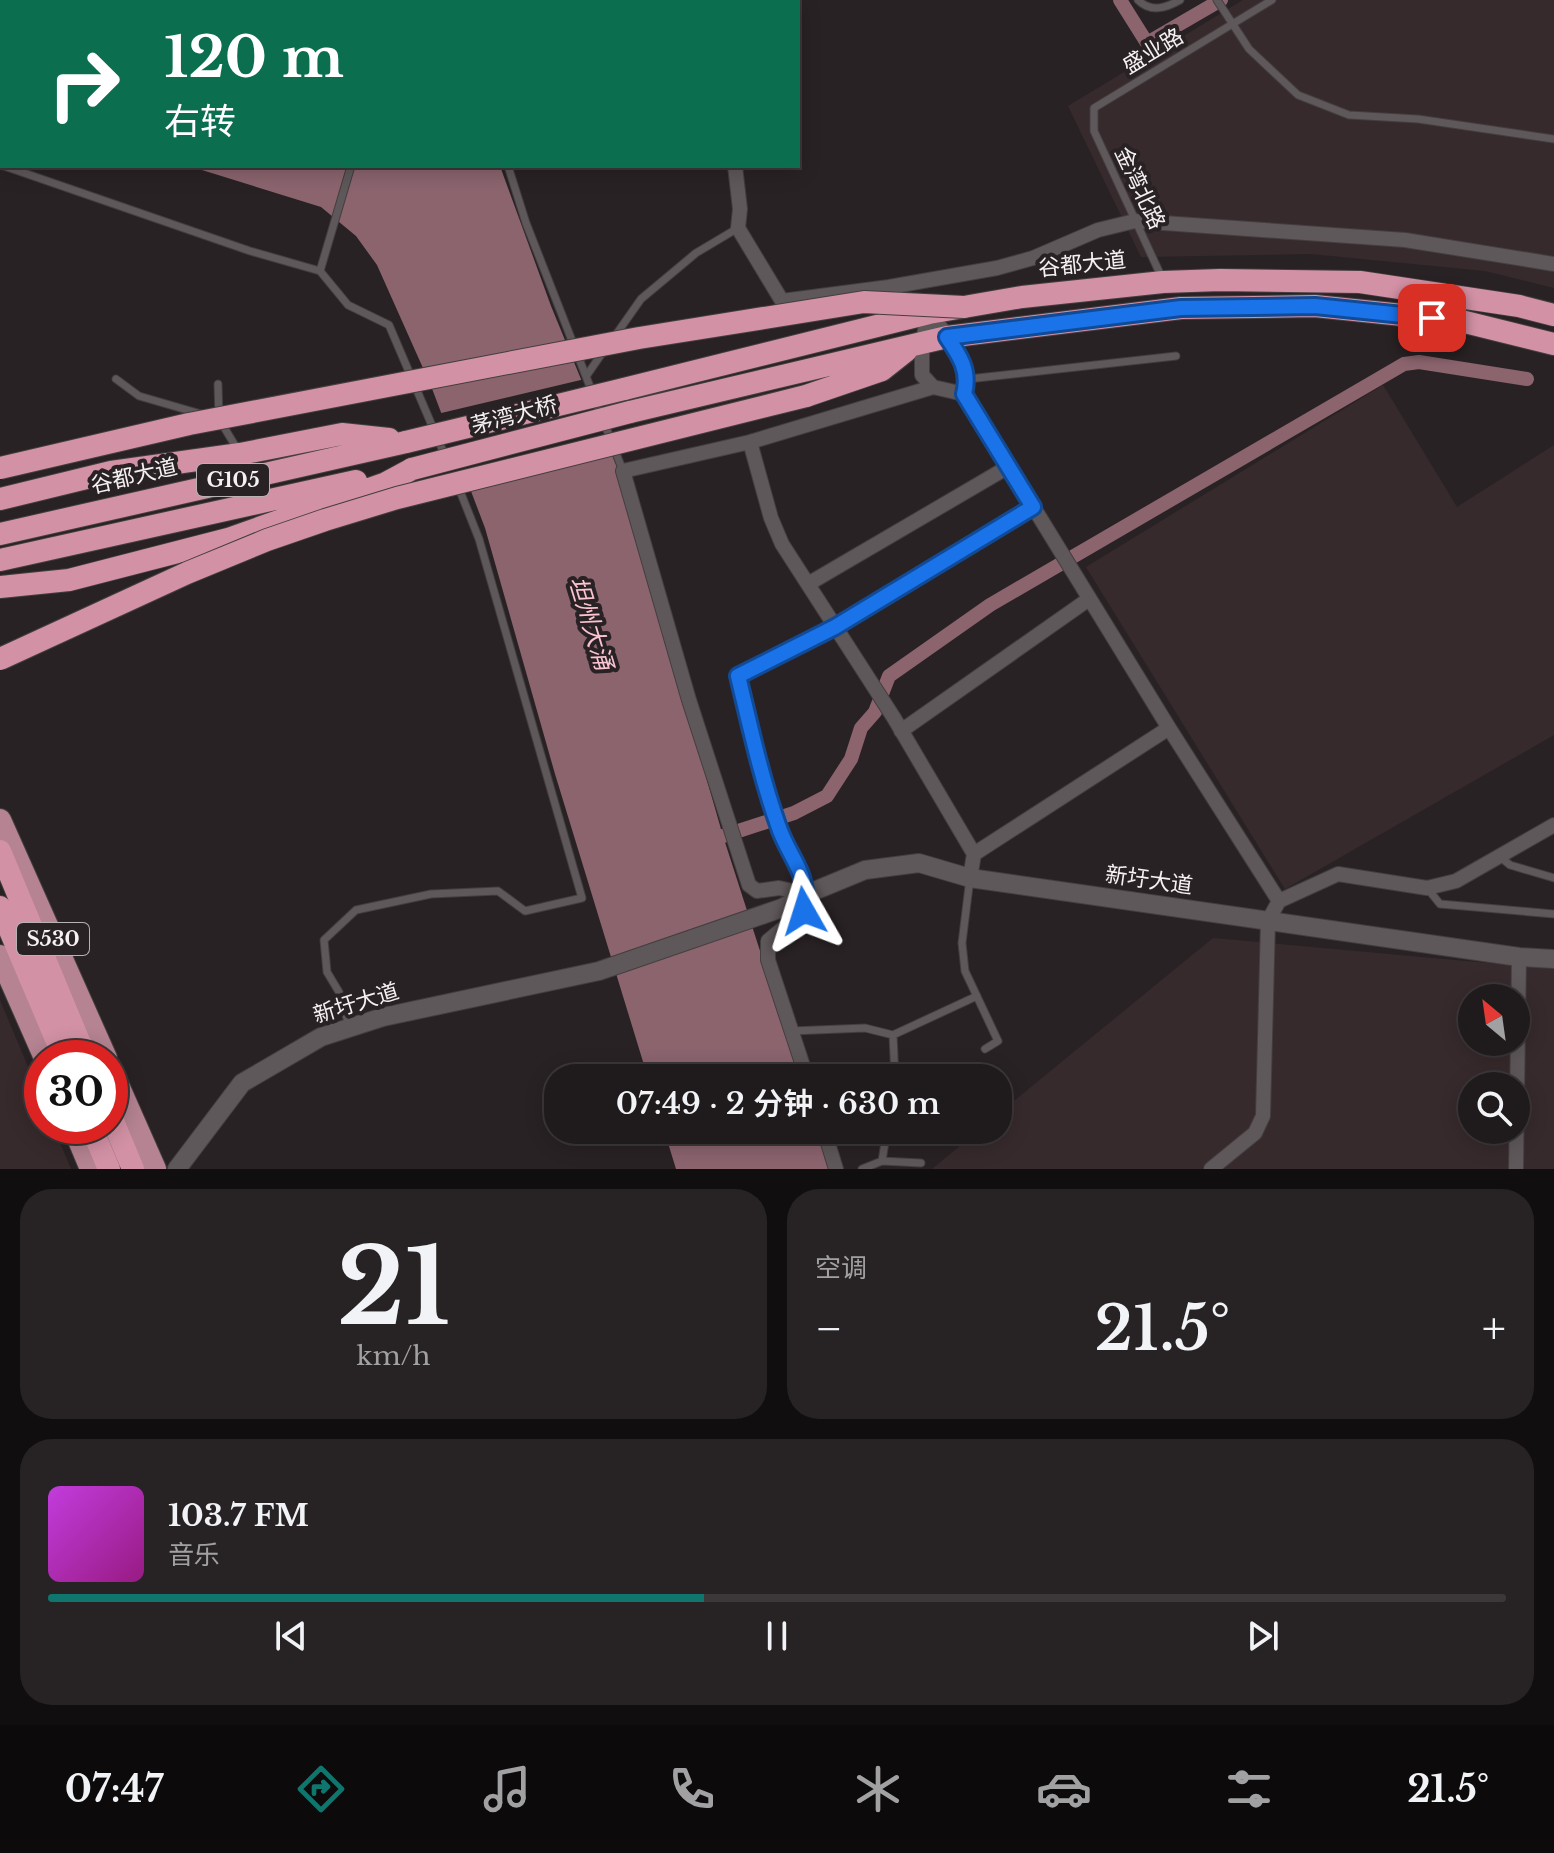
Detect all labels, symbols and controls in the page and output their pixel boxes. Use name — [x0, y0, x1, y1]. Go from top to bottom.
street label: 盛业路 — [1118, 22, 1188, 80]
text: 120 m — [164, 23, 344, 92]
icon: right — [32, 32, 136, 136]
text: 右转 — [164, 99, 236, 144]
street label: 金湾北路 — [1109, 142, 1171, 234]
street label: 谷都大道 — [1037, 246, 1127, 282]
pin — [1398, 284, 1466, 352]
icon: arrive — [1410, 296, 1454, 340]
street label: 茅湾大桥 — [468, 391, 560, 439]
street label: 谷都大道 — [88, 453, 180, 499]
road number: G105 — [197, 464, 269, 496]
water label: 坦州大涌 — [563, 573, 620, 676]
street label: 新圩大道 — [1104, 861, 1194, 899]
position arrow — [762, 869, 846, 953]
road number: S530 — [17, 923, 89, 955]
street label: 新圩大道 — [310, 977, 402, 1029]
north arrow — [1458, 984, 1530, 1056]
map controls — [1458, 984, 1530, 1144]
speed limit sign: 30 — [24, 1040, 128, 1144]
button: search — [1458, 1072, 1530, 1144]
text: 07:49 · 2 分钟 · 630 m — [616, 1085, 940, 1122]
text: 21 — [337, 1223, 450, 1352]
text: 空调 — [815, 1252, 867, 1284]
text: 21.5° — [1094, 1292, 1230, 1366]
text: − — [815, 1301, 843, 1356]
text: + — [1482, 1301, 1506, 1356]
text: km/h — [357, 1340, 430, 1372]
text: 103.7 FM — [168, 1497, 309, 1534]
text: 音乐 — [168, 1539, 220, 1571]
icon: previous — [269, 1614, 313, 1658]
icon: pause — [755, 1614, 799, 1658]
icon: next — [1241, 1614, 1285, 1658]
icon: directions — [293, 1761, 349, 1817]
icon: music — [479, 1761, 535, 1817]
icon: phone — [664, 1761, 720, 1817]
icon: climate — [850, 1761, 906, 1817]
icon: car — [1036, 1761, 1092, 1817]
icon: filters — [1221, 1761, 1277, 1817]
text: 07:47 — [65, 1767, 163, 1812]
text: 21.5° — [1407, 1767, 1489, 1812]

